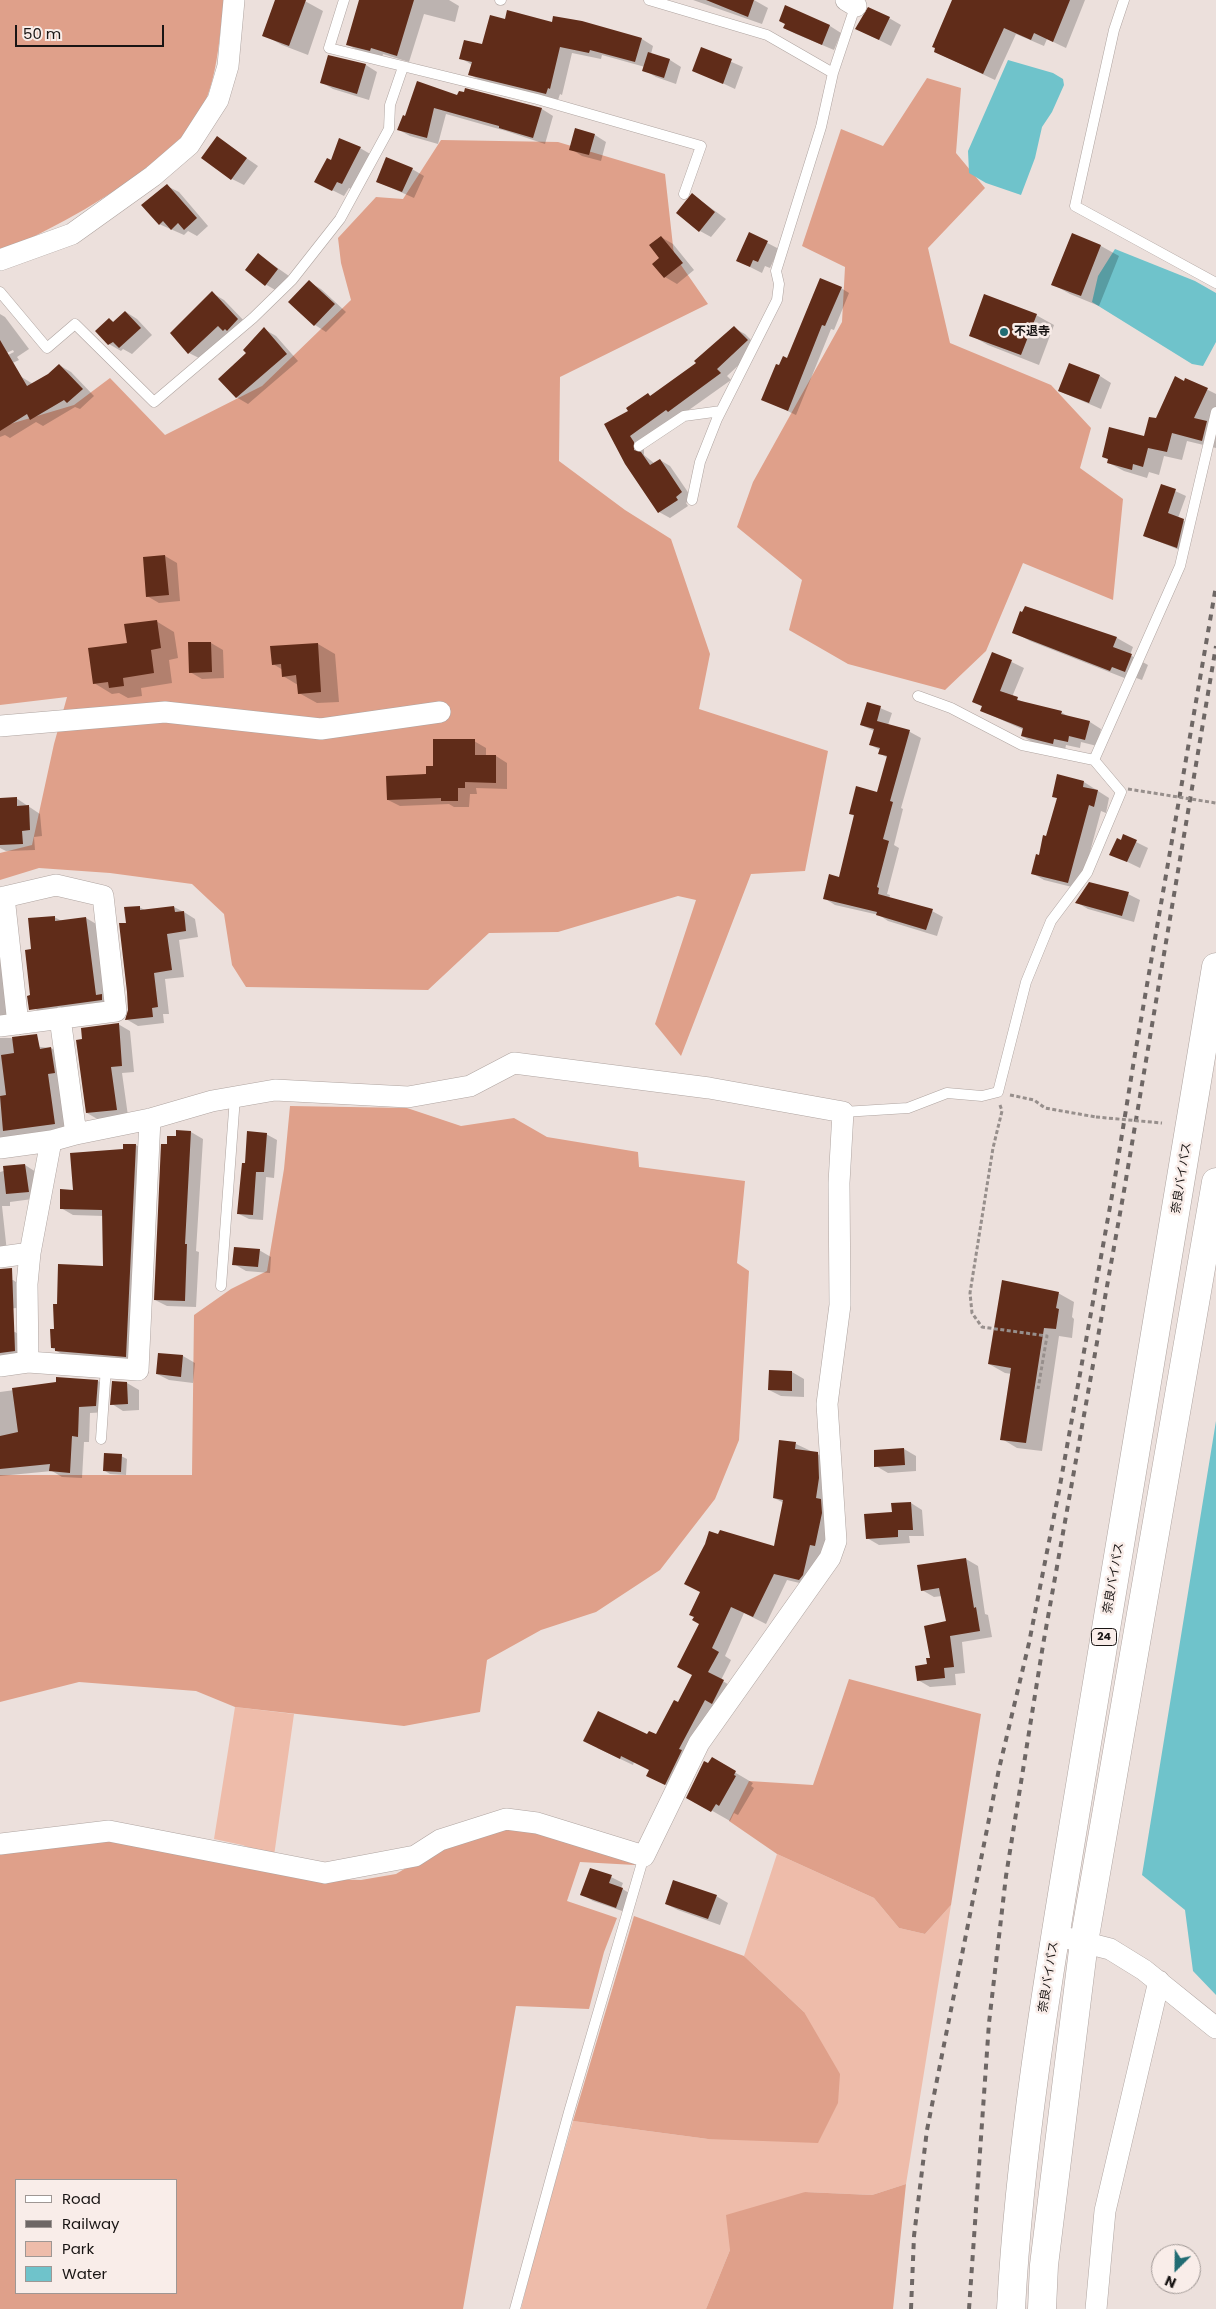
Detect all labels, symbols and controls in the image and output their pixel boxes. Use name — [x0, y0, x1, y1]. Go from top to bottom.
scale bar — [18, 15, 166, 47]
text: 50 m — [23, 23, 61, 44]
place label: 不退寺 — [1014, 325, 1050, 339]
marker: 不退寺 — [998, 326, 1010, 338]
street label: 奈良バイパス — [1169, 1141, 1195, 1215]
street label: 奈良バイパス — [1101, 1541, 1127, 1615]
road number: 24 — [1092, 1628, 1116, 1645]
street label: 奈良バイパス — [1036, 1940, 1062, 2014]
legend — [15, 2179, 178, 2294]
text: Road — [62, 2188, 101, 2209]
text: Railway — [62, 2213, 120, 2234]
text: Park — [62, 2238, 94, 2259]
north arrow — [1151, 2244, 1201, 2294]
text: Water — [62, 2263, 107, 2284]
text: N — [1162, 2271, 1179, 2293]

